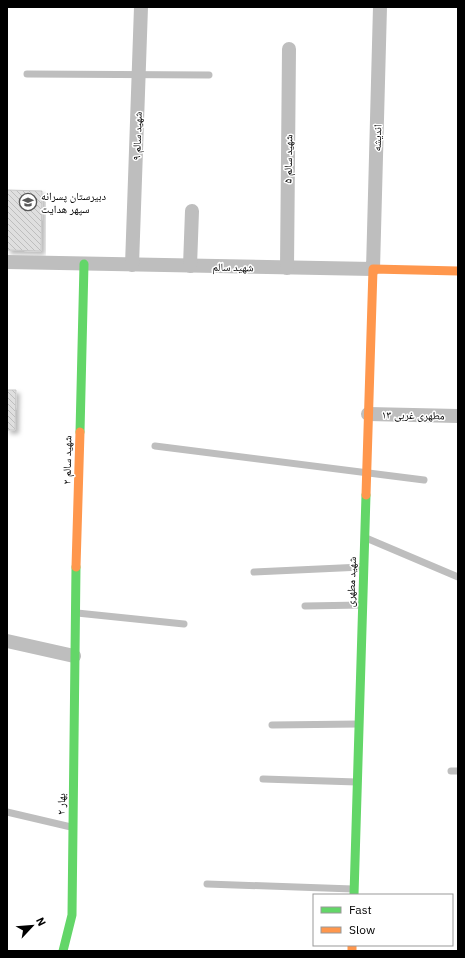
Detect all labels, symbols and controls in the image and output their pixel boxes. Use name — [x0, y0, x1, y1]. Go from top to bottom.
street label: شهید سالم ۹ — [129, 111, 146, 161]
street label: اندیشه — [370, 124, 384, 152]
street label: شهید سالم ۵ — [281, 134, 296, 184]
place label: دبیرستان پسرانه سپهر هدایت — [41, 189, 107, 216]
school or university icon: دبیرستان پسرانه سپهر هدایت — [18, 192, 38, 212]
street label: شهید سالم — [212, 260, 254, 275]
street label: مطهری غربی ۱۳ — [381, 407, 445, 423]
street label: شهید سالم ۲ — [60, 435, 75, 485]
street label: شهید مطهری — [343, 556, 359, 608]
street label: بهار ۲ — [54, 793, 68, 815]
legend — [313, 894, 453, 946]
text: Fast — [349, 902, 372, 917]
north arrow — [12, 906, 52, 946]
text: N — [33, 915, 49, 928]
text: Slow — [349, 922, 375, 937]

